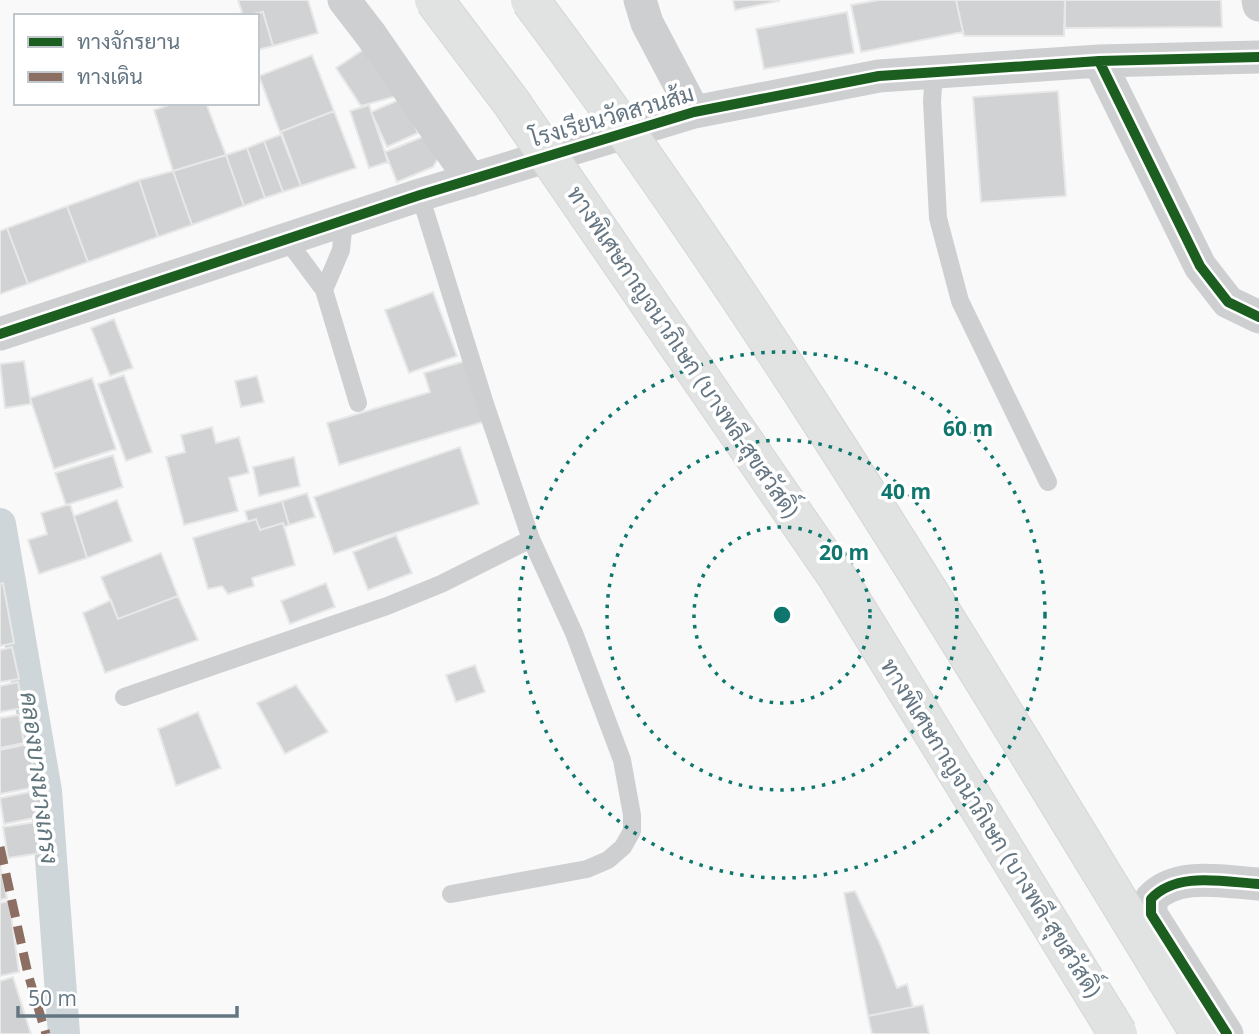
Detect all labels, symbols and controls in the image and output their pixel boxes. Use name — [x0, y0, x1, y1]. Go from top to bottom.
legend — [14, 14, 259, 105]
text: ทางจักรยาน — [77, 27, 180, 55]
text: ทางเดิน — [77, 62, 143, 90]
street label: โรงเรียนวัดสวนส้ม — [524, 76, 697, 154]
street label: ทางพิเศษกาญจนาภิเษก (บางพลี-สุขสวัสดิ์) — [559, 176, 811, 524]
text: 60 m — [943, 414, 993, 442]
text: 40 m — [881, 477, 931, 505]
text: 20 m — [819, 538, 869, 566]
centre of rings — [770, 603, 794, 627]
street label: ทางพิเศษกาญจนาภิเษก (บางพลี-สุขสวัสดิ์) — [873, 649, 1114, 1004]
water label: คลองบางนางเกรง — [14, 690, 67, 866]
scale bar — [18, 974, 236, 1018]
text: 50 m — [28, 984, 77, 1012]

